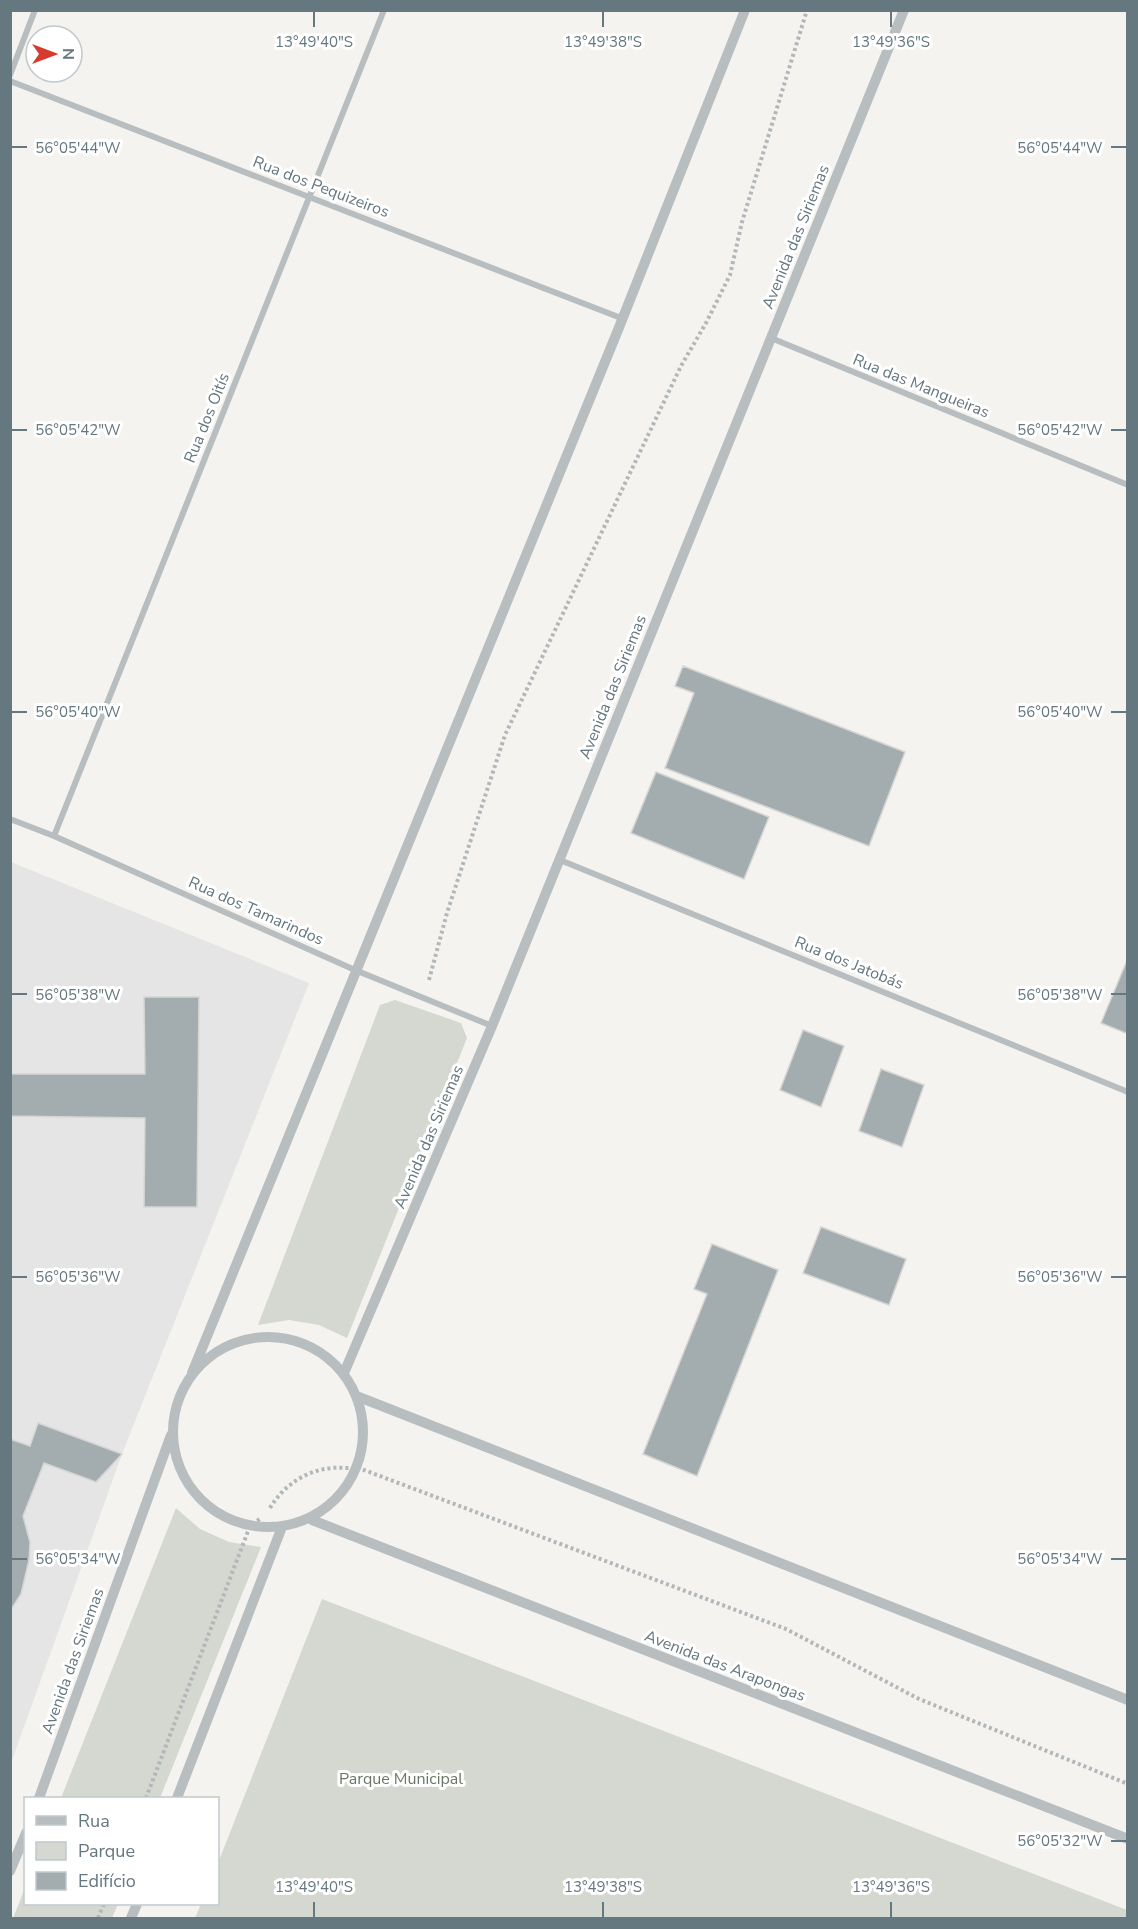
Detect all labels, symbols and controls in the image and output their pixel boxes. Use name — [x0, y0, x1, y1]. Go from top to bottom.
north arrow — [24, 24, 84, 84]
text: 13°49'40"S — [275, 32, 353, 52]
text: 13°49'38"S — [564, 32, 642, 52]
text: 13°49'36"S — [852, 32, 930, 52]
text: N — [57, 48, 79, 60]
text: 56°05'44"W — [35, 138, 121, 158]
text: 56°05'44"W — [1017, 138, 1103, 158]
street label: Rua dos Pequizeiros — [250, 151, 392, 223]
street label: Avenida das Siriemas — [757, 162, 835, 312]
street label: Rua das Mangueiras — [849, 349, 993, 423]
street label: Rua dos Oitís — [179, 370, 235, 466]
text: 56°05'42"W — [35, 420, 121, 440]
text: 56°05'42"W — [1017, 420, 1103, 440]
street label: Avenida das Siriemas — [574, 612, 652, 762]
text: 56°05'40"W — [35, 702, 121, 722]
text: 56°05'40"W — [1017, 702, 1103, 722]
street label: Rua dos Tamarindos — [185, 871, 327, 951]
street label: Rua dos Jatobás — [791, 931, 907, 995]
text: 56°05'38"W — [35, 985, 121, 1005]
text: 56°05'38"W — [1017, 985, 1103, 1005]
street label: Avenida das Siriemas — [389, 1062, 469, 1212]
text: 56°05'36"W — [35, 1267, 121, 1287]
text: 56°05'36"W — [1017, 1267, 1103, 1287]
text: 56°05'34"W — [35, 1549, 121, 1569]
text: 56°05'34"W — [1017, 1549, 1103, 1569]
street label: Avenida das Siriemas — [36, 1585, 110, 1737]
street label: Avenida das Arapongas — [641, 1625, 809, 1707]
park label: Parque Municipal — [339, 1768, 463, 1790]
legend — [24, 1797, 219, 1905]
text: Rua — [78, 1809, 110, 1833]
text: 56°05'32"W — [1017, 1831, 1103, 1851]
text: Parque — [78, 1839, 135, 1863]
text: Edifício — [78, 1869, 136, 1893]
text: 13°49'40"S — [275, 1877, 353, 1897]
text: 13°49'38"S — [564, 1877, 642, 1897]
text: 13°49'36"S — [852, 1877, 930, 1897]

